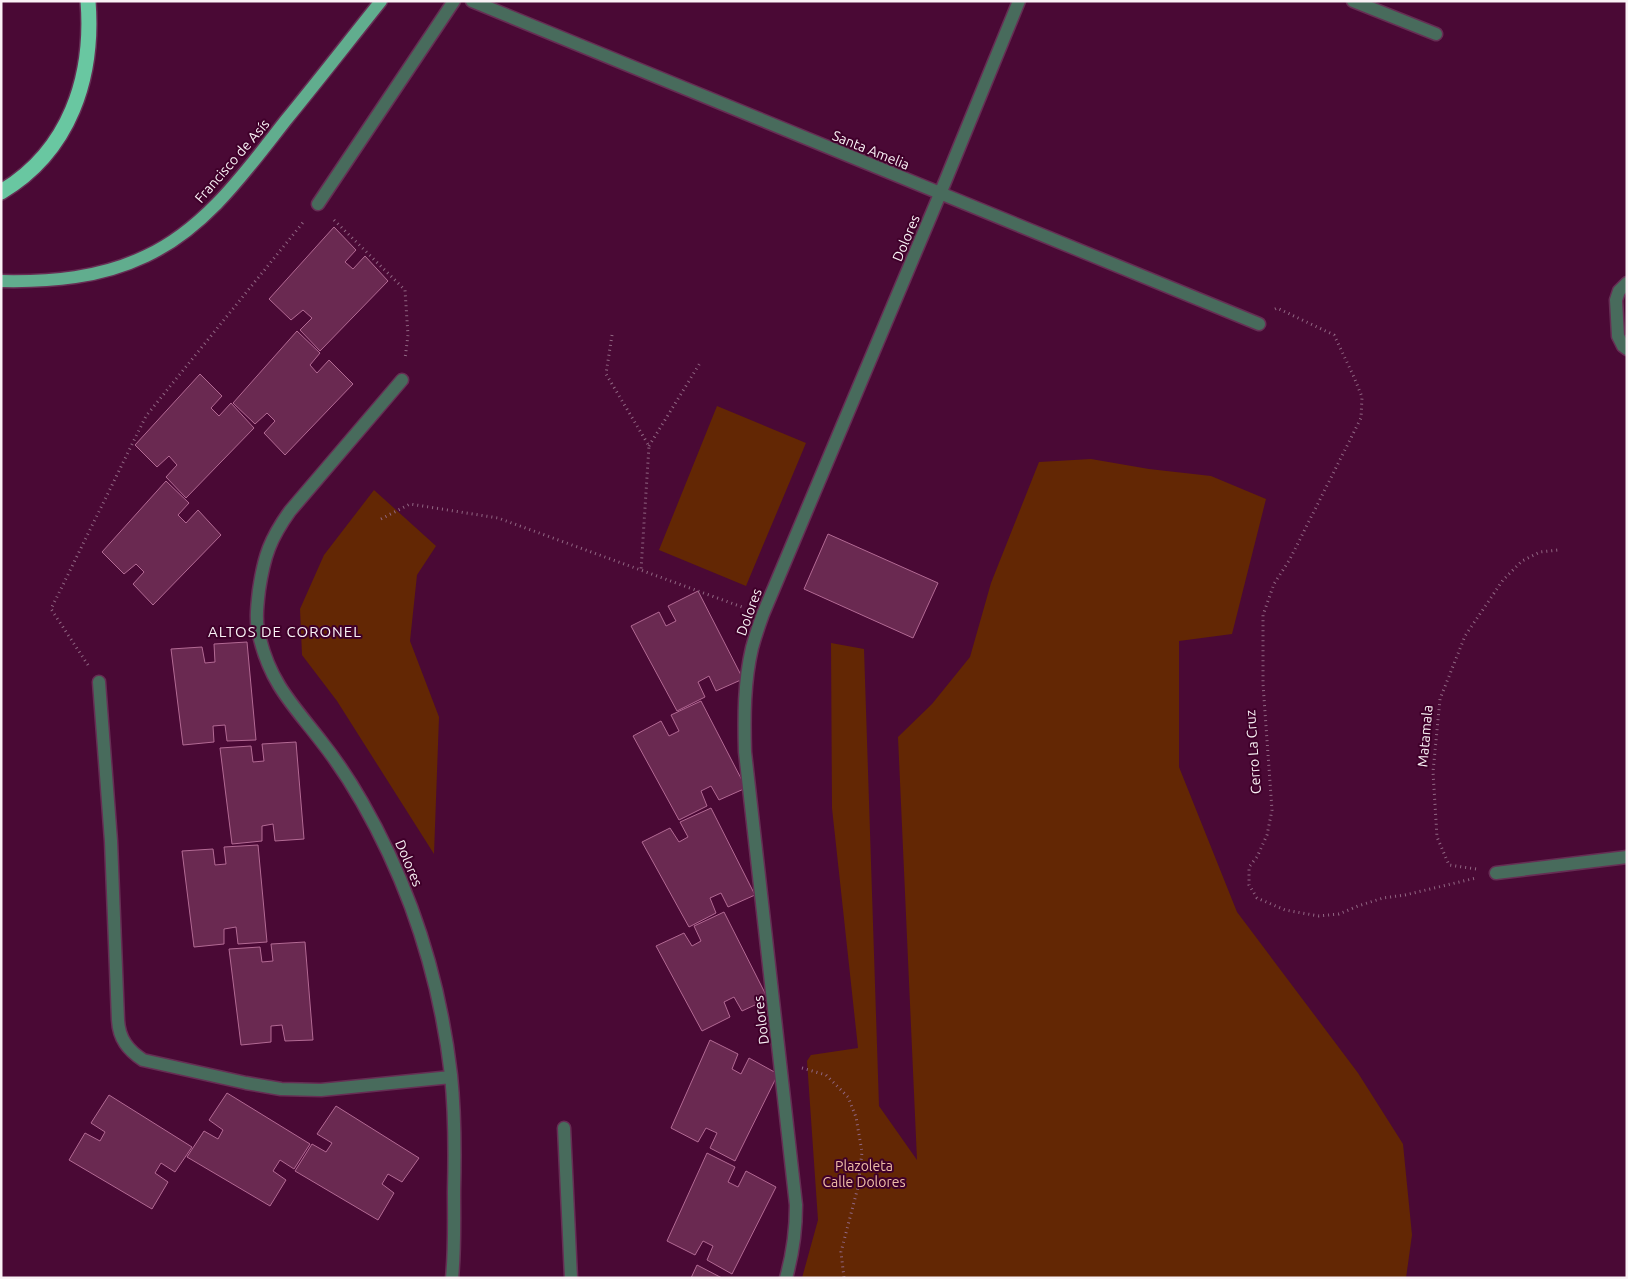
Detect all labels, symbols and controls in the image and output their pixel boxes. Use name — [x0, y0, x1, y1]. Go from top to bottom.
street label: Francisco de Asís — [191, 116, 273, 206]
street label: Santa Amelia — [830, 127, 912, 173]
street label: Dolores — [889, 212, 923, 264]
street label: Dolores — [733, 586, 765, 638]
district label: ALTOS DE CORONEL — [208, 623, 362, 640]
street label: Matamala — [1414, 704, 1436, 768]
street label: Cerro La Cruz — [1242, 709, 1264, 795]
street label: Dolores — [392, 837, 426, 889]
street label: Dolores — [750, 995, 772, 1045]
park label: Plazoleta Calle Dolores — [822, 1158, 906, 1190]

